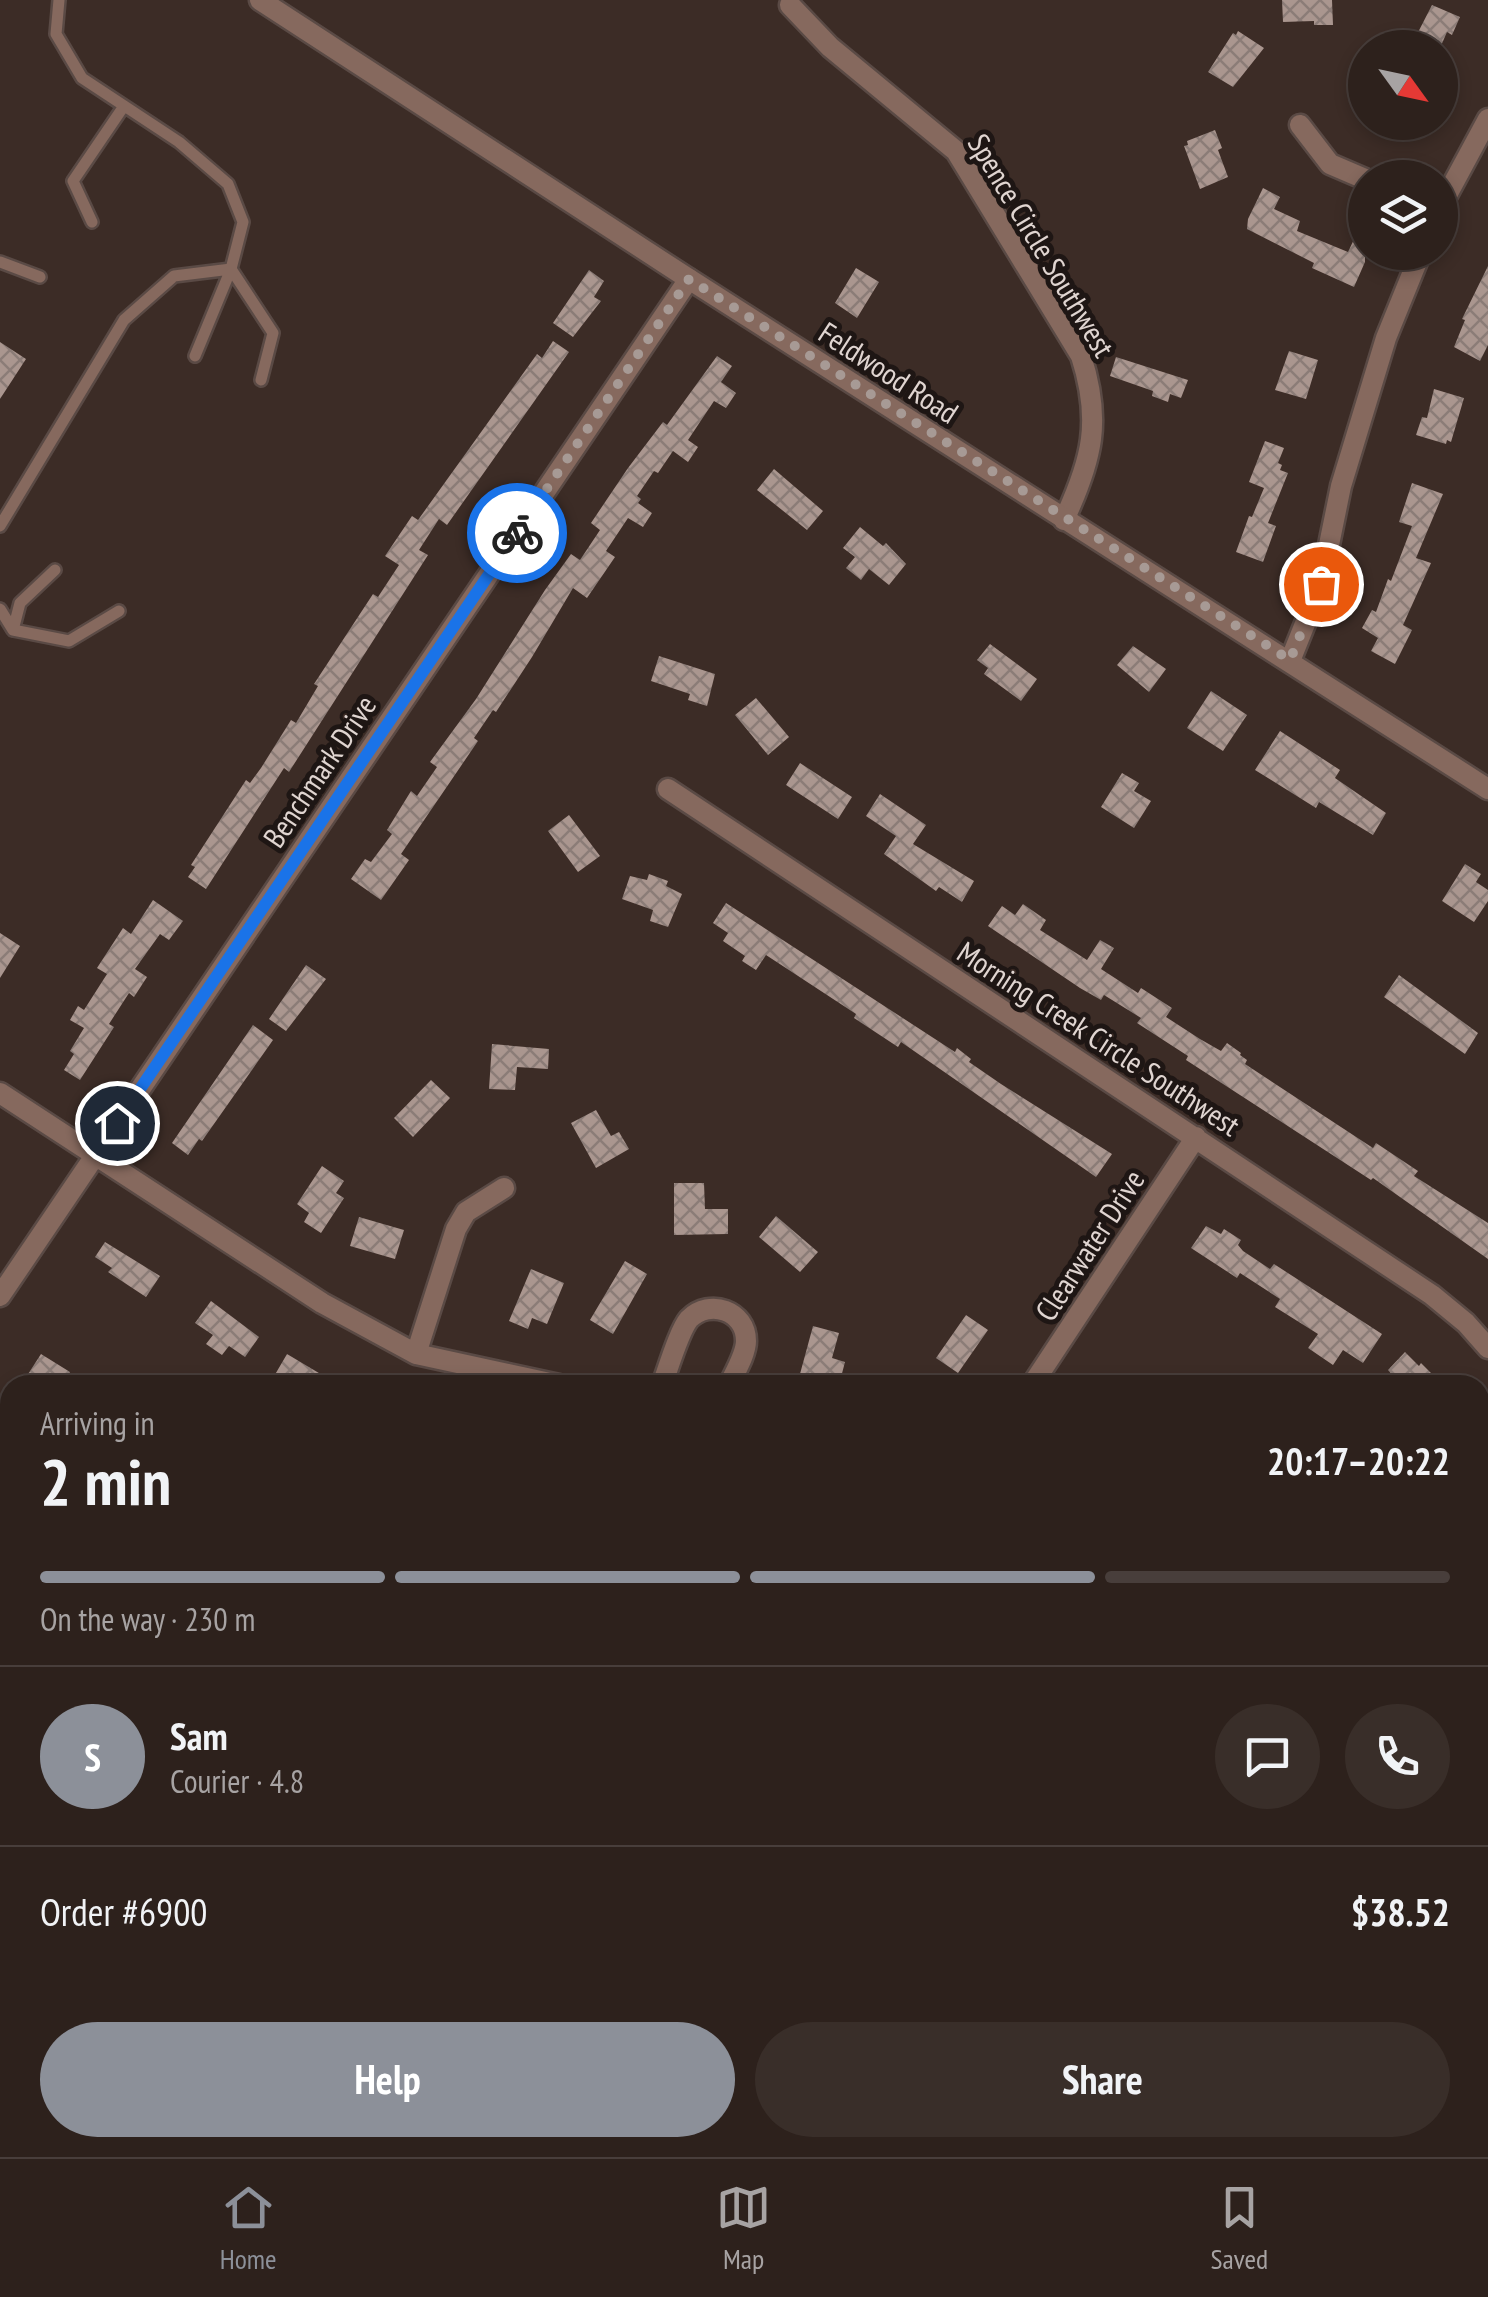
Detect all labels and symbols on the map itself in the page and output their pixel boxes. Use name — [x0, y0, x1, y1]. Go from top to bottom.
north arrow — [1348, 30, 1458, 140]
street label: Spence Circle Southwest — [960, 126, 1124, 364]
street label: Feldwood Road — [812, 312, 966, 432]
courier — [467, 483, 567, 583]
pin — [1279, 542, 1364, 627]
street label: Benchmark Drive — [254, 688, 384, 854]
street label: Morning Creek Circle Southwest — [950, 932, 1248, 1144]
pin — [75, 1081, 160, 1166]
street label: Clearwater Drive — [1026, 1162, 1152, 1328]

